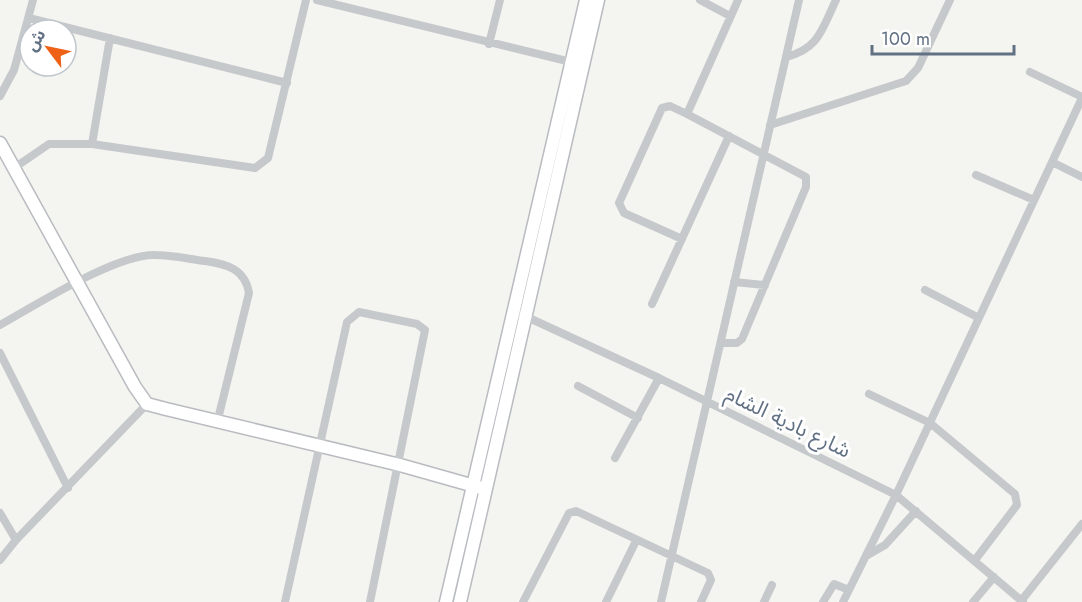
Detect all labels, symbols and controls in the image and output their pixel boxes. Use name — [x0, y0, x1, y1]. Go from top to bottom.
north arrow — [18, 18, 78, 78]
scale bar — [872, 18, 1014, 56]
text: ش — [20, 25, 51, 56]
text: 100 m — [881, 26, 930, 52]
street label: شارع بادية الشام — [720, 379, 856, 466]

